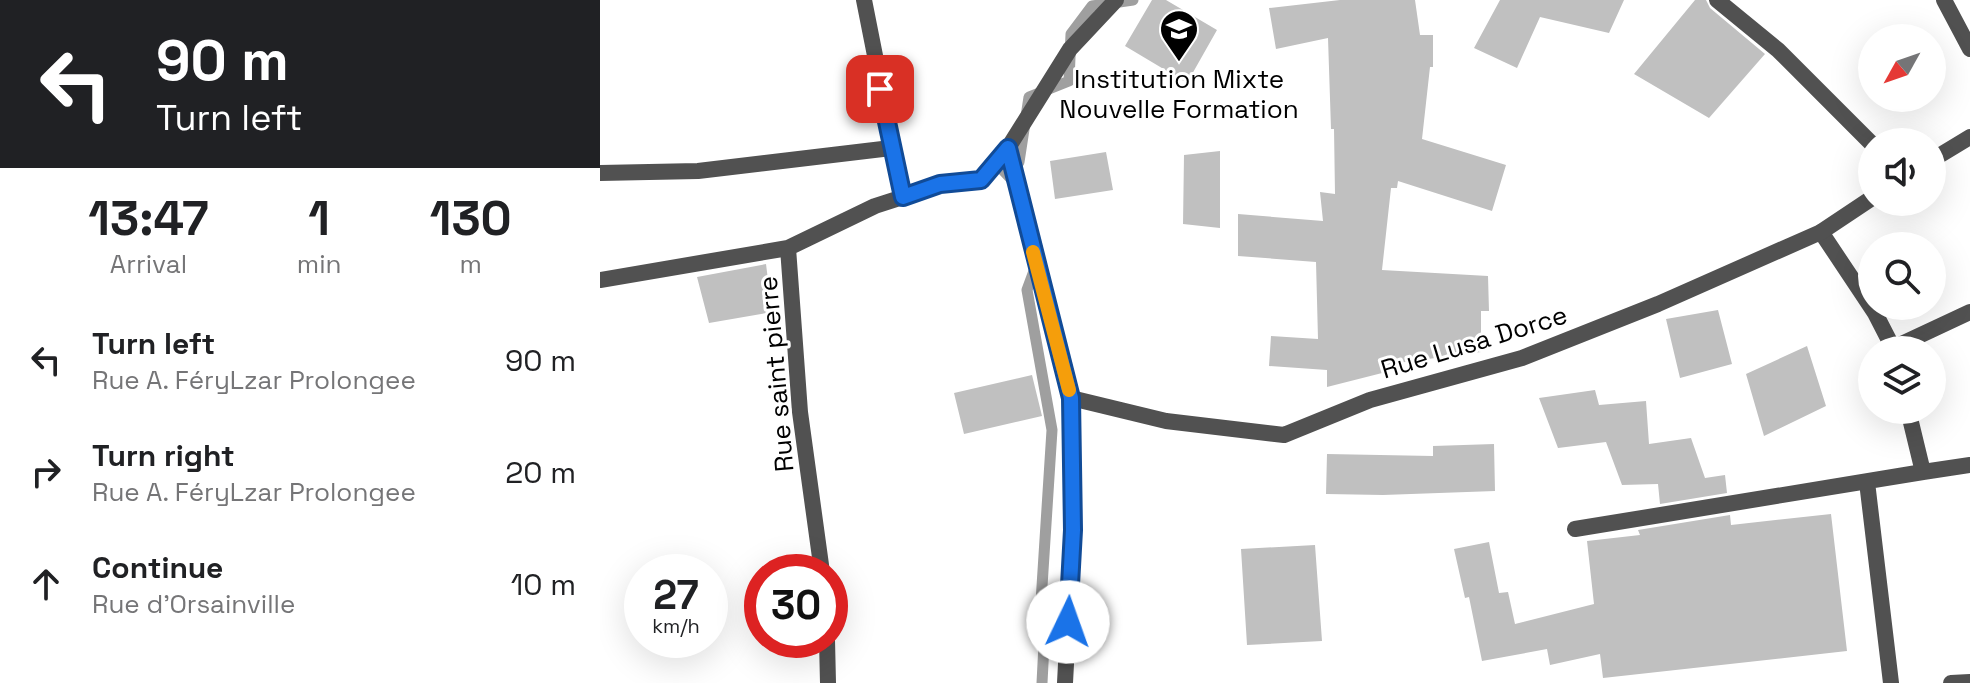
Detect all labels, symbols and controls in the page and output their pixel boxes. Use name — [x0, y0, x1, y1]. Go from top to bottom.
school or university icon: Institution Mixte Nouvelle Formation — [1158, 8, 1200, 63]
north arrow — [1858, 24, 1946, 112]
map controls — [1858, 24, 1946, 424]
text: 90 m — [156, 25, 289, 96]
icon: left — [24, 32, 128, 136]
pin — [846, 55, 914, 123]
place label: Institution Mixte Nouvelle Formation — [1059, 62, 1299, 126]
icon: arrive — [858, 67, 902, 111]
text: Turn left — [156, 95, 303, 141]
button: sound — [1858, 128, 1946, 216]
text: 13:47 — [88, 188, 209, 249]
text: 1 — [308, 188, 330, 249]
text: 130 — [430, 188, 512, 249]
button: search — [1858, 232, 1946, 320]
text: Arrival — [110, 247, 187, 281]
text: min — [297, 247, 341, 281]
text: m — [460, 247, 482, 281]
street label: Rue saint pierre — [750, 275, 802, 473]
street label: Rue Lusa Dorce — [1377, 297, 1571, 387]
text: Turn left — [92, 324, 215, 363]
button: layers — [1858, 336, 1946, 424]
icon: left — [24, 338, 68, 382]
text: 90 m — [505, 341, 576, 380]
text: Rue A. FéryLzar Prolongee — [92, 363, 416, 397]
text: Turn right — [92, 436, 235, 475]
icon: right — [24, 450, 68, 494]
text: 20 m — [505, 453, 576, 492]
text: Rue A. FéryLzar Prolongee — [92, 475, 416, 509]
text: Continue — [92, 548, 223, 587]
speed limit sign: 30 — [744, 554, 848, 658]
icon: ahead — [24, 562, 68, 606]
text: 10 m — [511, 565, 576, 604]
text: 27 — [653, 570, 699, 621]
position arrow — [1026, 580, 1110, 664]
text: Rue d'Orsainville — [92, 587, 295, 621]
text: km/h — [652, 613, 700, 639]

